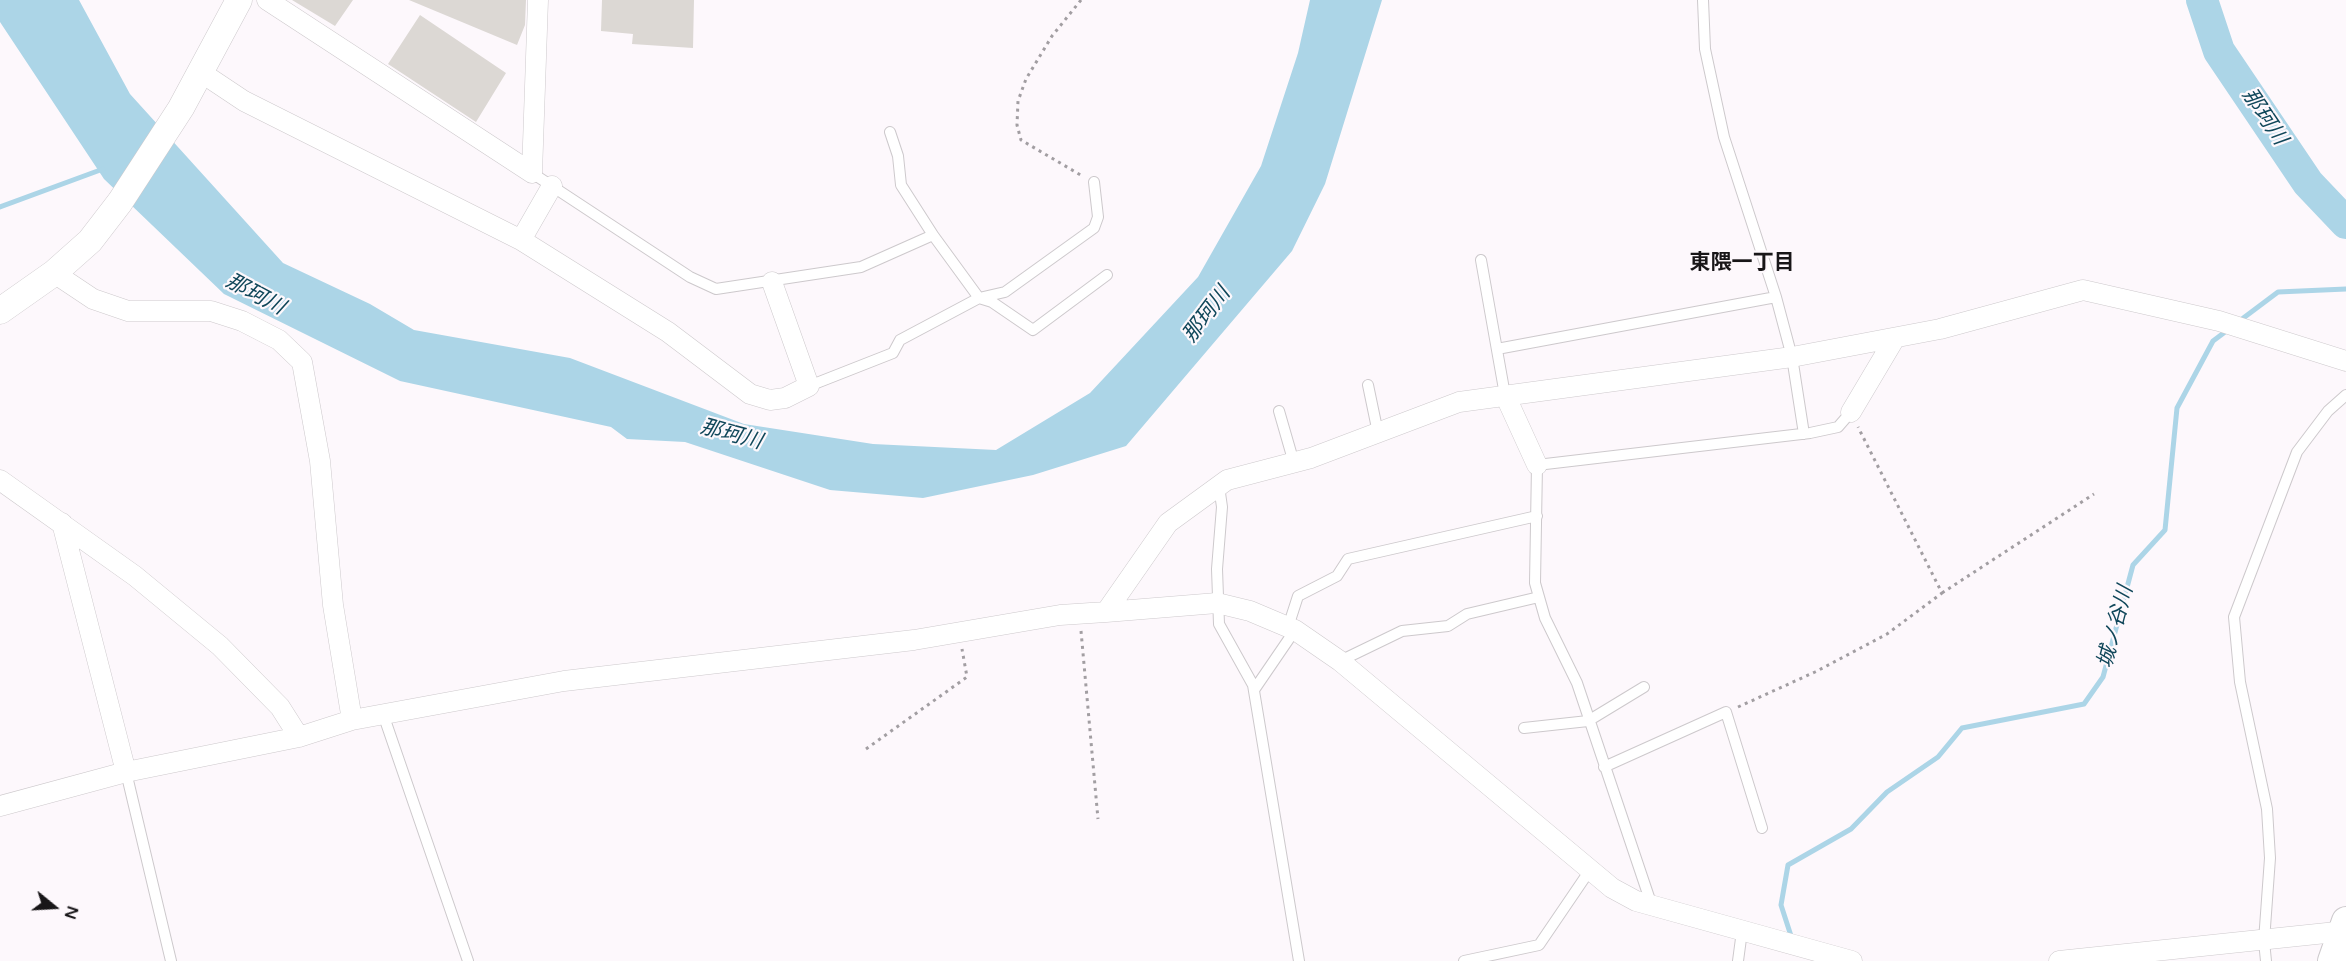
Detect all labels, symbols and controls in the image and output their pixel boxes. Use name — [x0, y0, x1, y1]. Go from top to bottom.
water label: 那珂川 — [2236, 84, 2292, 150]
district label: 東隈一丁目 — [1690, 250, 1794, 276]
water label: 那珂川 — [221, 269, 289, 321]
water label: 那珂川 — [1178, 282, 1236, 348]
water label: 那珂川 — [697, 415, 765, 455]
water label: 城ノ谷川 — [2093, 583, 2139, 671]
north arrow — [24, 877, 84, 937]
text: N — [60, 903, 83, 922]

